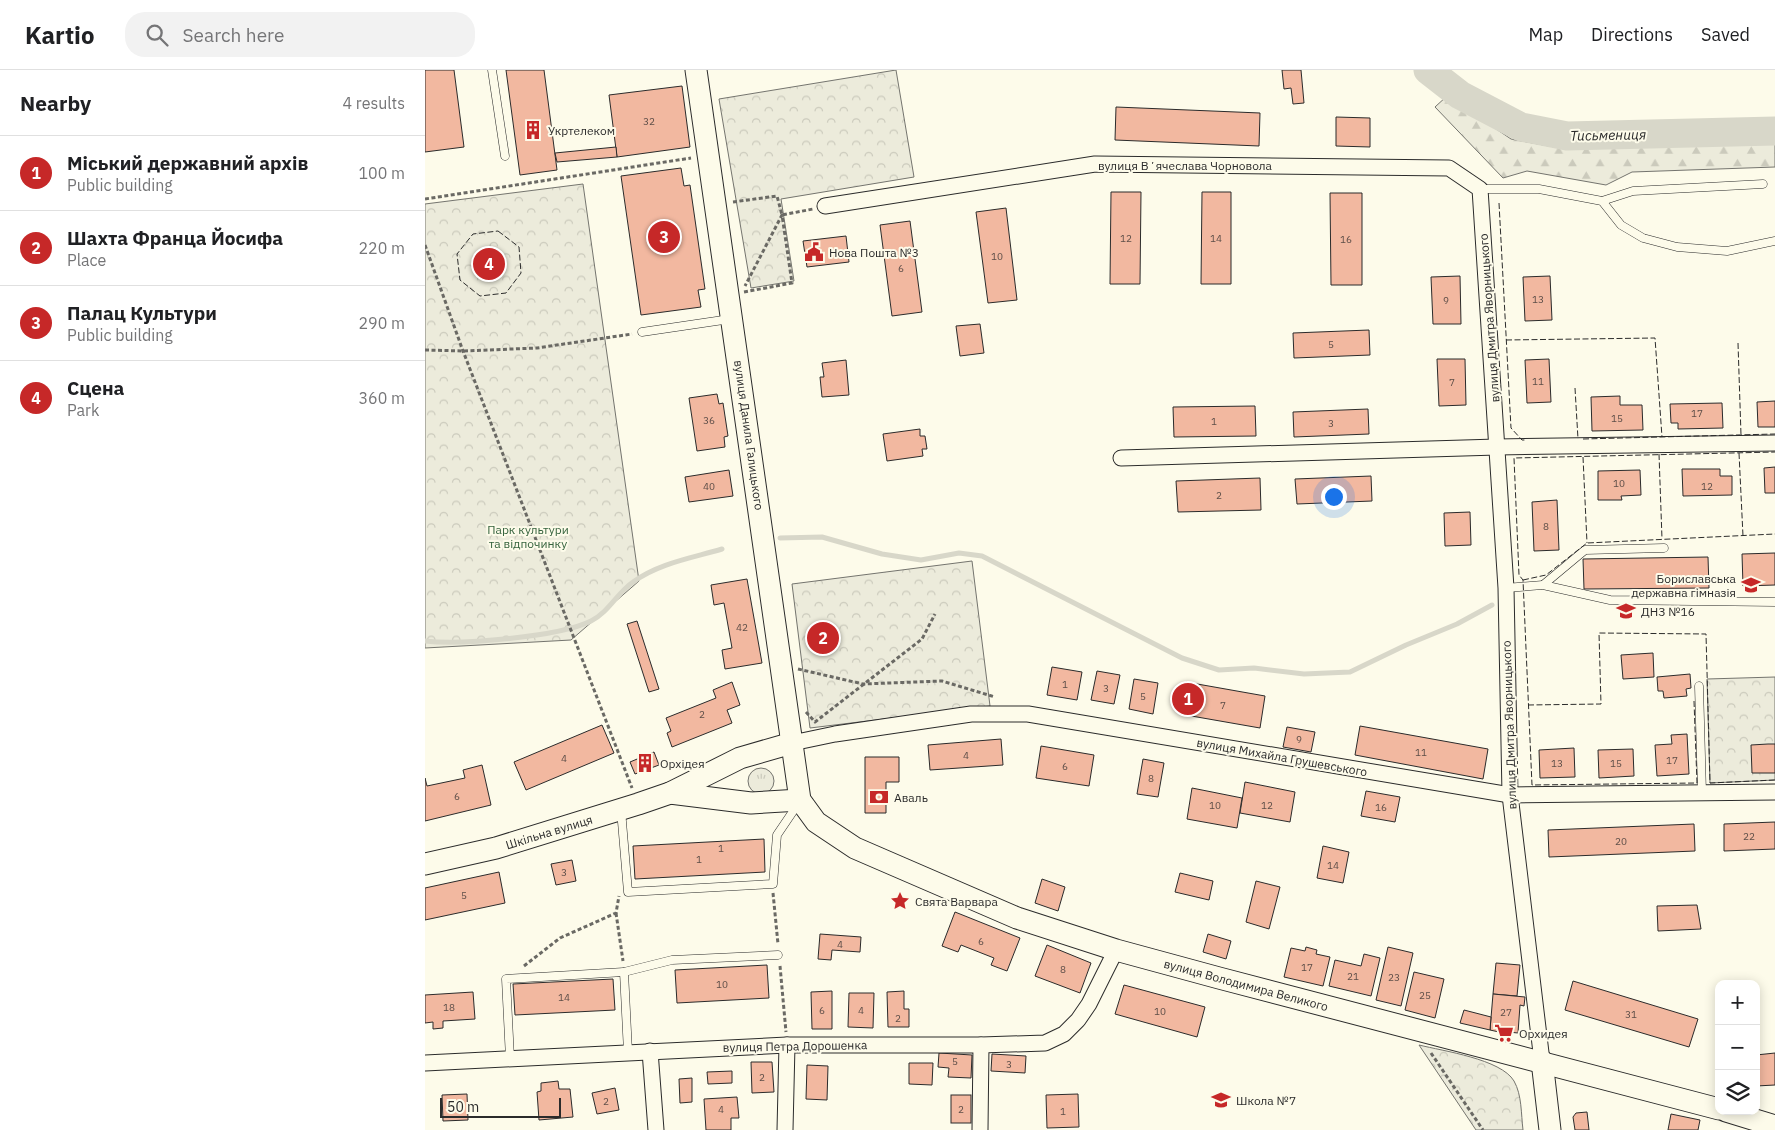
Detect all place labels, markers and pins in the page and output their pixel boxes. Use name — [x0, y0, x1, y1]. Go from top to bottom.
building icon: Укртелеком — [522, 119, 544, 141]
place label: Укртелеком — [548, 123, 615, 138]
pin: 3 — [648, 218, 680, 256]
public building icon: Нова Пошта №3 — [803, 241, 825, 263]
pin: 4 — [473, 245, 505, 283]
place label: Нова Пошта №3 — [829, 245, 919, 260]
place label: Бориславська державна гімназія — [1631, 571, 1737, 600]
school or university icon: Бориславська державна гімназія — [1740, 574, 1762, 596]
school or university icon: ДНЗ №16 — [1615, 600, 1637, 622]
place label: ДНЗ №16 — [1641, 604, 1695, 619]
pin: 2 — [807, 619, 839, 657]
pin: 1 — [1172, 680, 1204, 718]
building icon: Орхідея — [634, 752, 656, 774]
place label: Орхідея — [660, 756, 705, 771]
bank icon: Аваль — [868, 786, 890, 808]
place label: Аваль — [894, 790, 928, 805]
place icon: Свята Варвара — [889, 890, 911, 912]
place label: Свята Варвара — [915, 894, 998, 909]
supermarket icon: Орхидея — [1493, 1022, 1515, 1044]
place label: Орхидея — [1519, 1026, 1568, 1041]
school or university icon: Школа №7 — [1210, 1089, 1232, 1111]
place label: Школа №7 — [1236, 1093, 1296, 1108]

